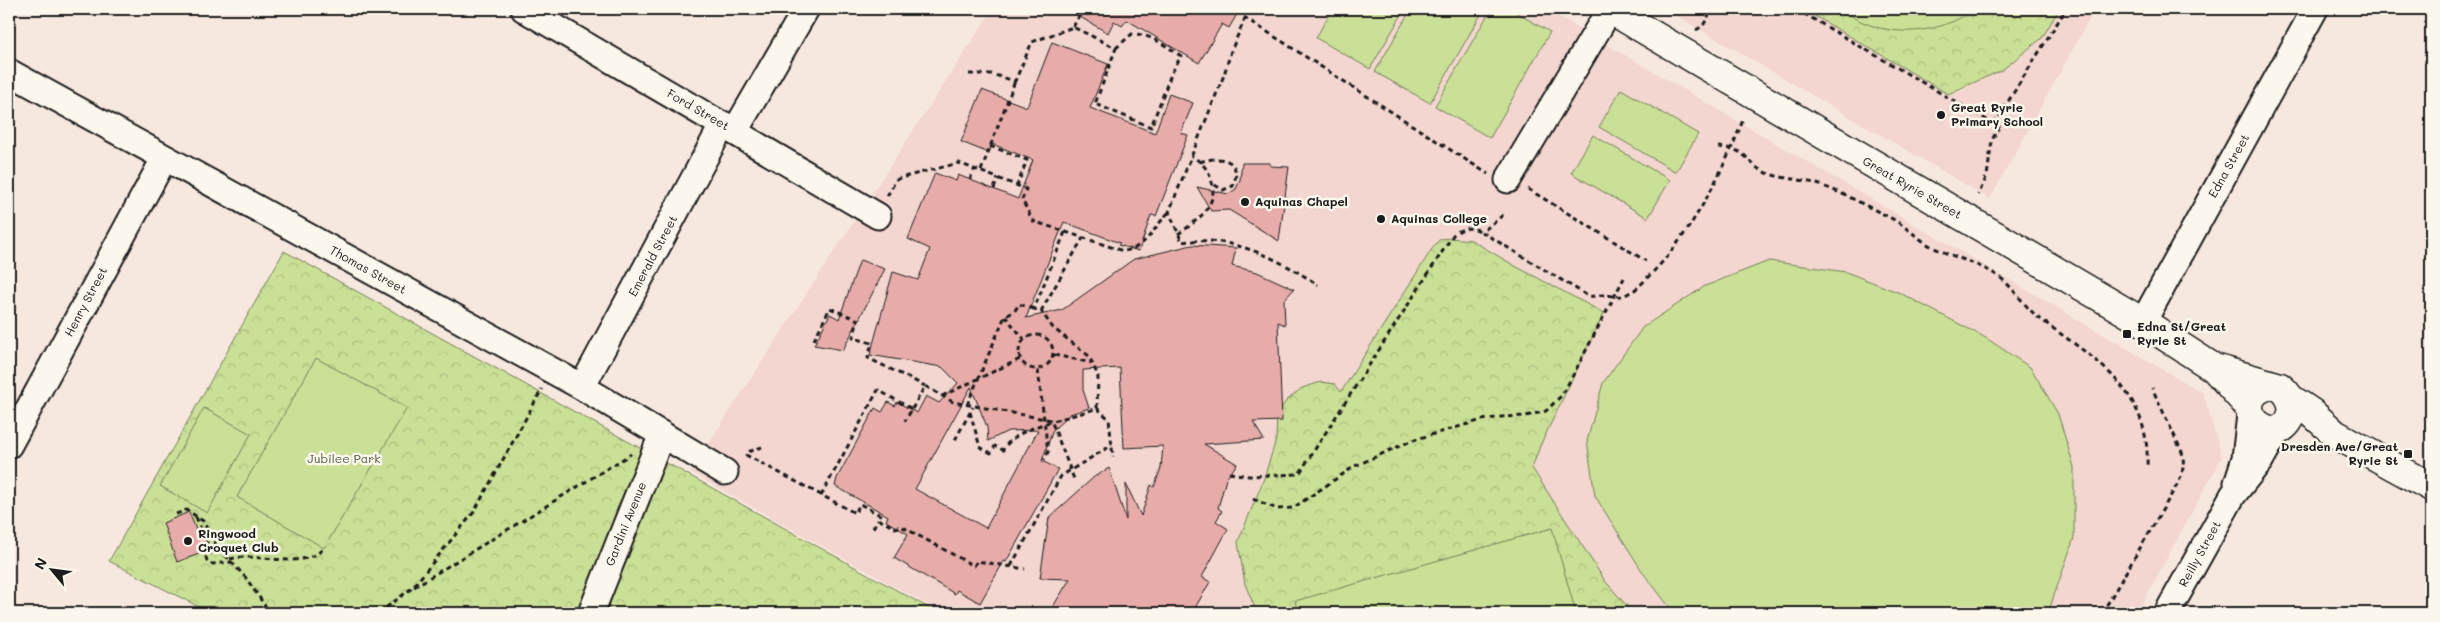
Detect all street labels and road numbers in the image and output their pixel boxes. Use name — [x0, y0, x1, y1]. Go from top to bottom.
street label: Ford Street — [664, 85, 733, 133]
street label: Edna Street — [2204, 131, 2252, 200]
street label: Great Ryrie Street — [1860, 152, 1965, 222]
street label: Emerald Street — [624, 212, 680, 299]
street label: Thomas Street — [327, 241, 410, 297]
street label: Henry Street — [60, 264, 110, 339]
street label: Gardini Avenue — [601, 479, 649, 568]
street label: Reilly Street — [2174, 518, 2224, 589]

